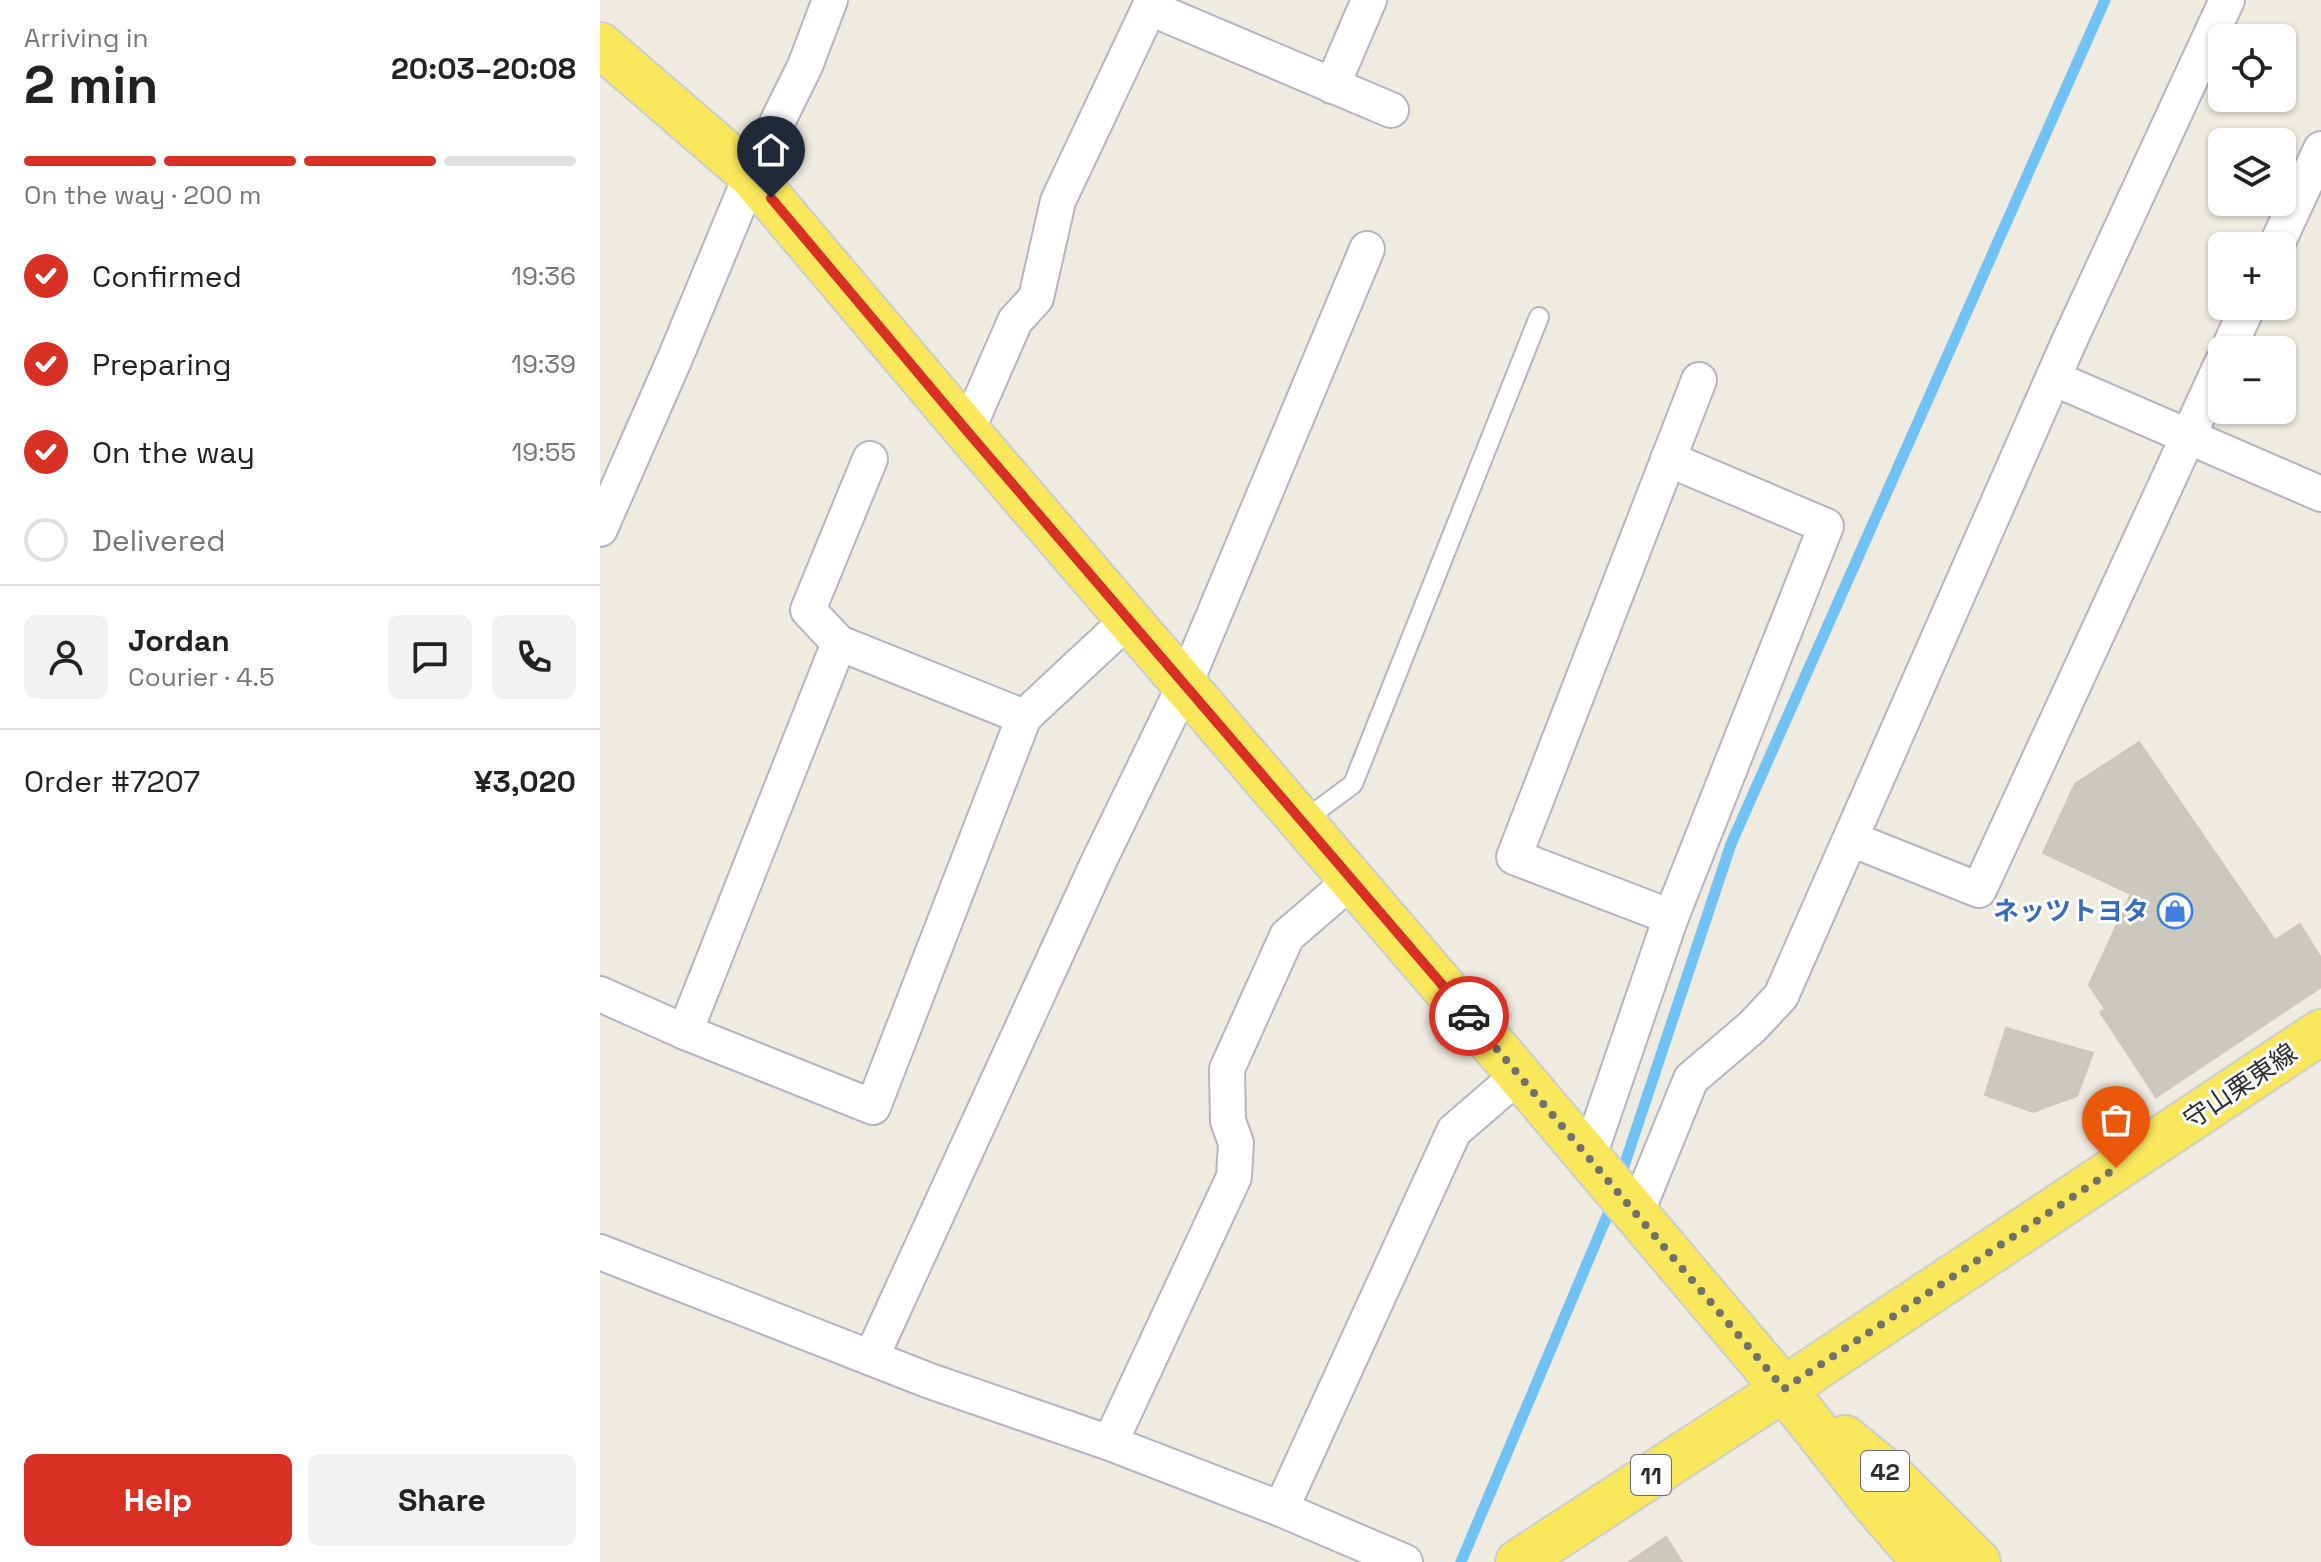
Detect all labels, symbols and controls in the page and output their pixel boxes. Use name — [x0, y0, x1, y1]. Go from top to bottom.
text: Arriving in — [24, 21, 148, 55]
map controls — [2208, 24, 2296, 424]
button: locate — [2208, 24, 2296, 112]
text: 20:03–20:08 — [391, 49, 576, 88]
text: 2 min — [24, 52, 158, 118]
pin — [737, 116, 805, 198]
icon: home — [749, 128, 793, 172]
button: layers — [2208, 128, 2296, 216]
text: On the way · 200 m — [24, 178, 261, 212]
button: + — [2208, 232, 2296, 320]
icon: check — [24, 254, 68, 298]
text: Confirmed — [92, 257, 242, 296]
text: 19:36 — [511, 259, 576, 293]
button: − — [2208, 336, 2296, 424]
icon: check — [24, 342, 68, 386]
text: Preparing — [92, 345, 231, 384]
text: 19:39 — [511, 347, 576, 381]
icon: check — [24, 430, 68, 474]
text: On the way — [92, 433, 255, 472]
text: 19:55 — [511, 435, 576, 469]
text: Delivered — [92, 521, 226, 560]
button: person — [24, 615, 108, 699]
button: chat — [388, 615, 472, 699]
button: phone — [492, 615, 576, 699]
text: Jordan — [128, 621, 230, 660]
text: Courier · 4.5 — [128, 660, 275, 694]
text: Order #7207 — [24, 762, 200, 801]
text: ¥3,020 — [474, 762, 576, 801]
shop icon: ネッツトヨタ — [2156, 892, 2194, 930]
place label: ネッツトヨタ — [1993, 894, 2149, 928]
courier — [1429, 976, 1509, 1056]
icon: car — [1447, 994, 1491, 1038]
street label: 守山栗東線 — [2177, 1036, 2303, 1136]
pin — [2082, 1086, 2150, 1168]
icon: bag — [2094, 1098, 2138, 1142]
road number: 42 — [1861, 1451, 1909, 1491]
button: Help — [24, 1454, 292, 1546]
button: Share — [308, 1454, 576, 1546]
road number: 11 — [1631, 1455, 1671, 1495]

